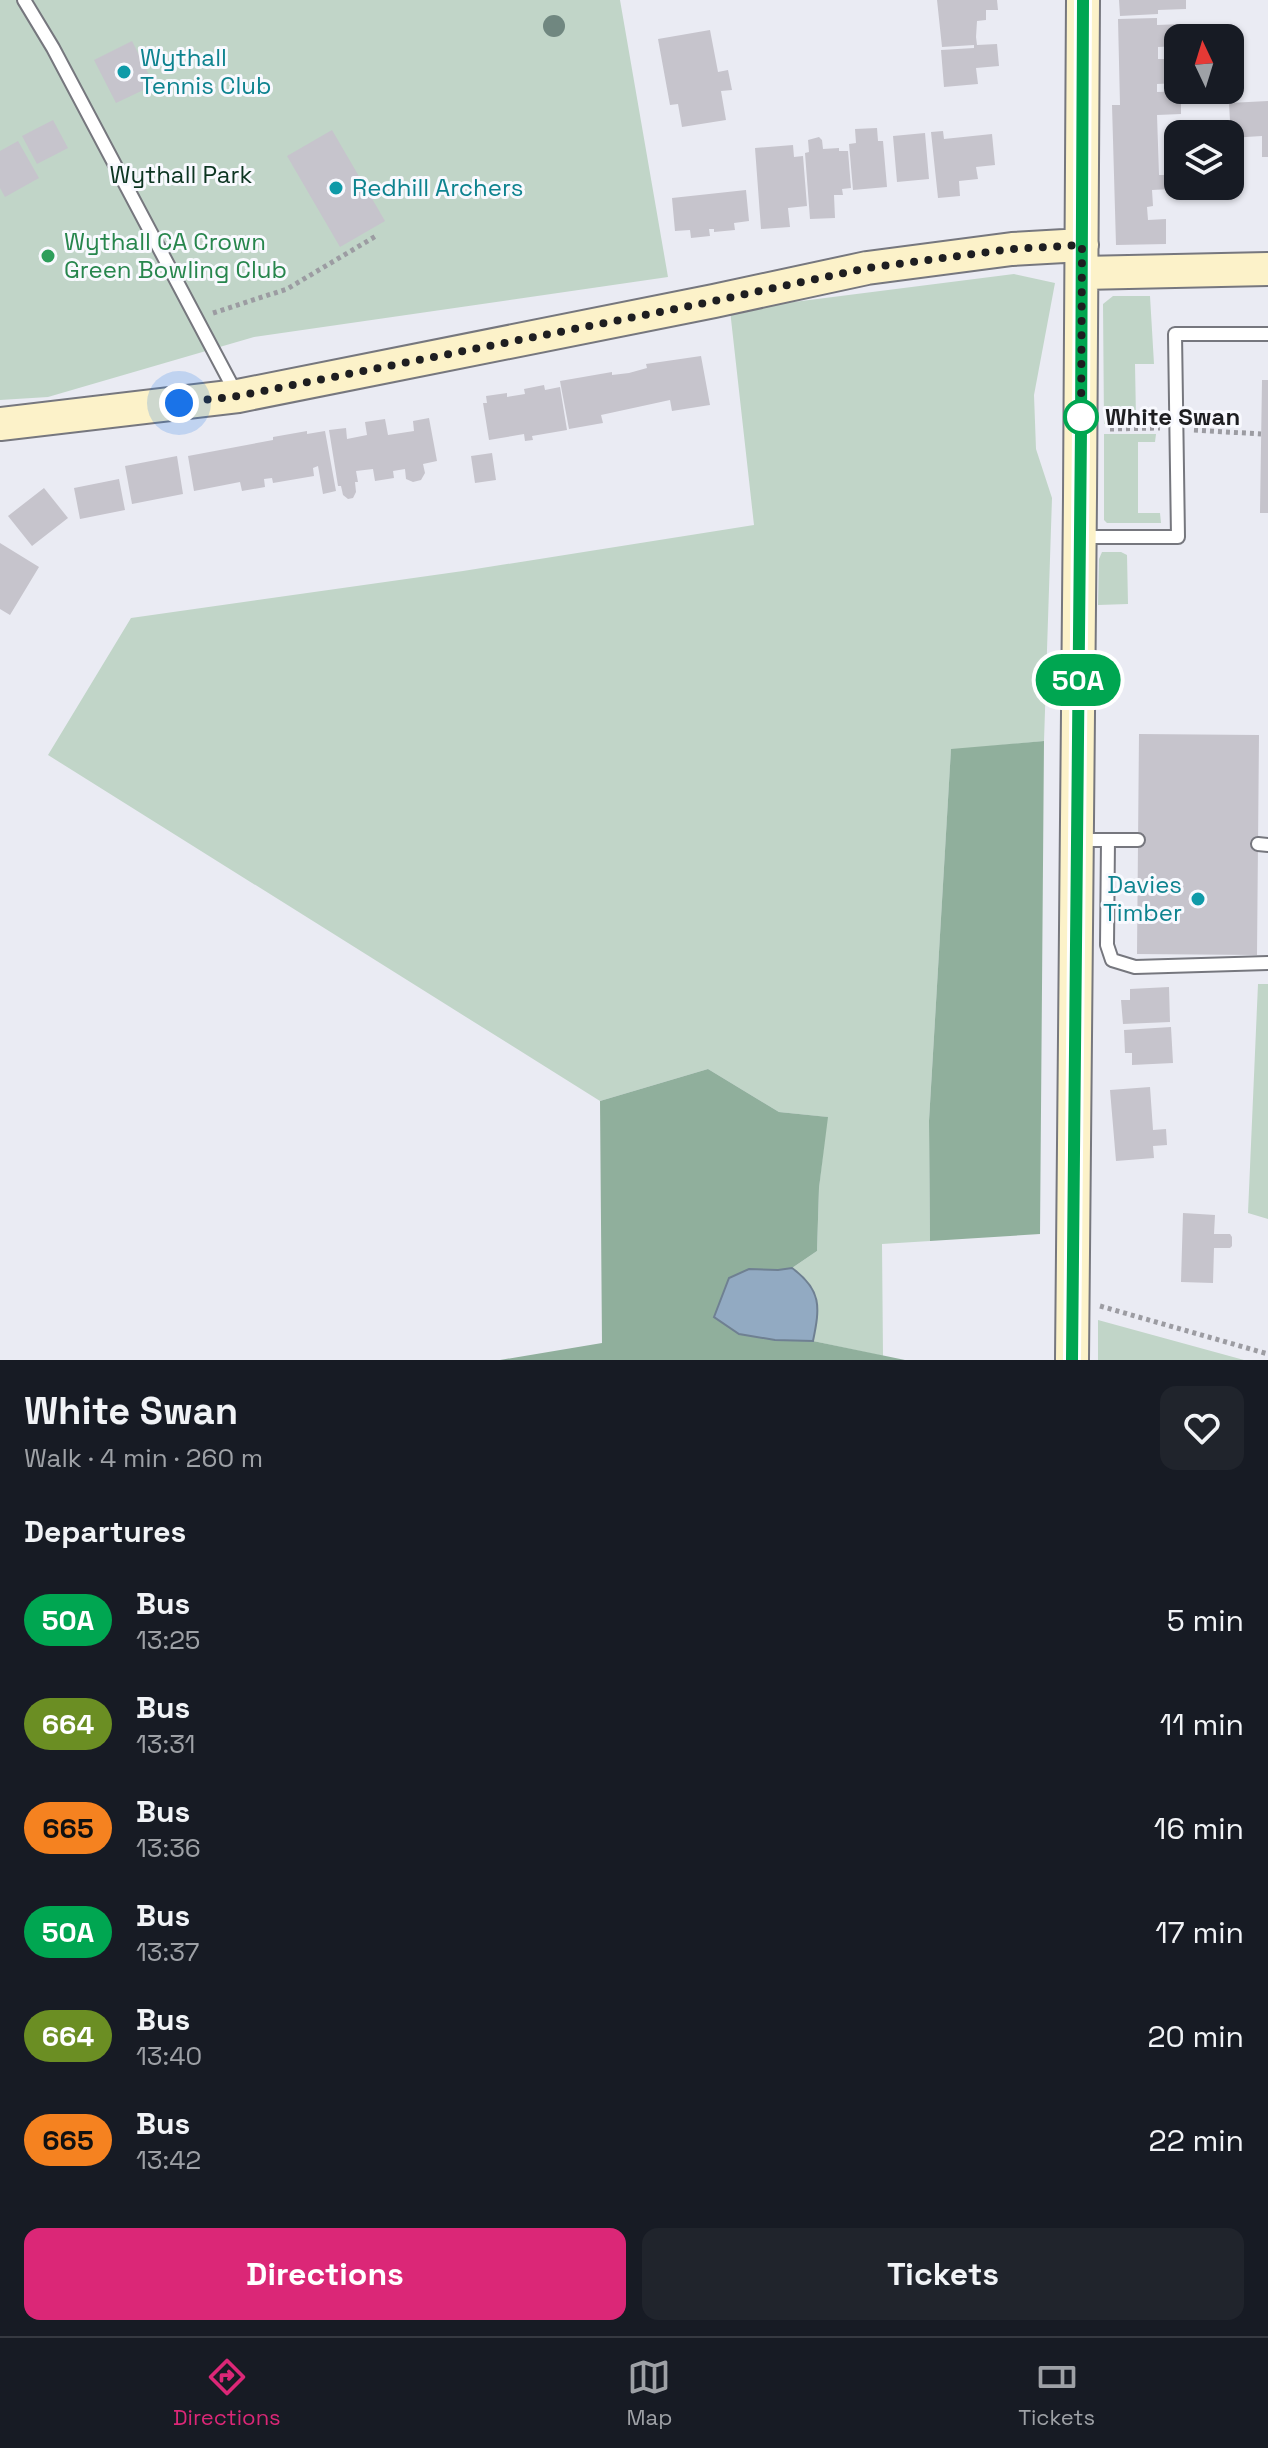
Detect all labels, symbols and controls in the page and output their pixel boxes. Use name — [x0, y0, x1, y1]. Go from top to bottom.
north arrow — [1164, 24, 1244, 104]
map controls — [1164, 24, 1244, 200]
place label: Wythall Tennis Club — [140, 42, 271, 101]
marker: Wythall Tennis Club — [115, 63, 133, 81]
button: layers — [1164, 120, 1244, 200]
park label: Wythall Park — [109, 159, 253, 190]
place label: Redhill Archers — [352, 172, 523, 203]
marker: Redhill Archers — [327, 179, 345, 197]
place label: Wythall CA Crown Green Bowling Club — [64, 226, 287, 285]
marker: Wythall CA Crown Green Bowling Club — [39, 247, 57, 265]
your location — [159, 383, 199, 423]
marker: White Swan — [1064, 400, 1098, 434]
place label: White Swan — [1105, 401, 1240, 432]
line badge: 50A — [1032, 654, 1124, 706]
text: 50A — [1052, 662, 1104, 698]
place label: Davies Timber — [1103, 869, 1182, 928]
marker: Davies Timber — [1189, 890, 1207, 908]
button: heart — [1160, 1386, 1244, 1470]
text: White Swan — [24, 1387, 238, 1435]
text: Walk · 4 min · 260 m — [24, 1441, 263, 1475]
text: Departures — [24, 1512, 186, 1551]
text: Bus — [136, 1584, 190, 1623]
text: 5 min — [1167, 1601, 1244, 1640]
text: 50A — [42, 1602, 94, 1638]
text: 13:25 — [136, 1623, 200, 1657]
text: Bus — [136, 1688, 190, 1727]
text: 11 min — [1160, 1705, 1244, 1744]
text: 664 — [42, 1706, 94, 1742]
text: 13:31 — [136, 1727, 195, 1761]
text: Bus — [136, 1792, 190, 1831]
text: 16 min — [1154, 1809, 1244, 1848]
text: 665 — [42, 1810, 94, 1846]
text: 13:36 — [136, 1831, 201, 1865]
text: Bus — [136, 1896, 190, 1935]
text: 17 min — [1155, 1913, 1244, 1952]
text: 50A — [42, 1914, 94, 1950]
text: 13:37 — [136, 1935, 200, 1969]
text: Bus — [136, 2000, 190, 2039]
text: 20 min — [1147, 2017, 1244, 2056]
text: 664 — [42, 2018, 94, 2054]
text: 13:40 — [136, 2039, 202, 2073]
text: Bus — [136, 2104, 190, 2143]
text: 22 min — [1149, 2121, 1244, 2160]
text: 665 — [42, 2122, 94, 2158]
text: 13:42 — [136, 2143, 201, 2177]
button: Directions — [24, 2228, 626, 2320]
button: Tickets — [642, 2228, 1244, 2320]
tab: Directions — [173, 2355, 281, 2431]
tab: Map — [627, 2355, 672, 2431]
tab: Tickets — [1018, 2355, 1095, 2431]

